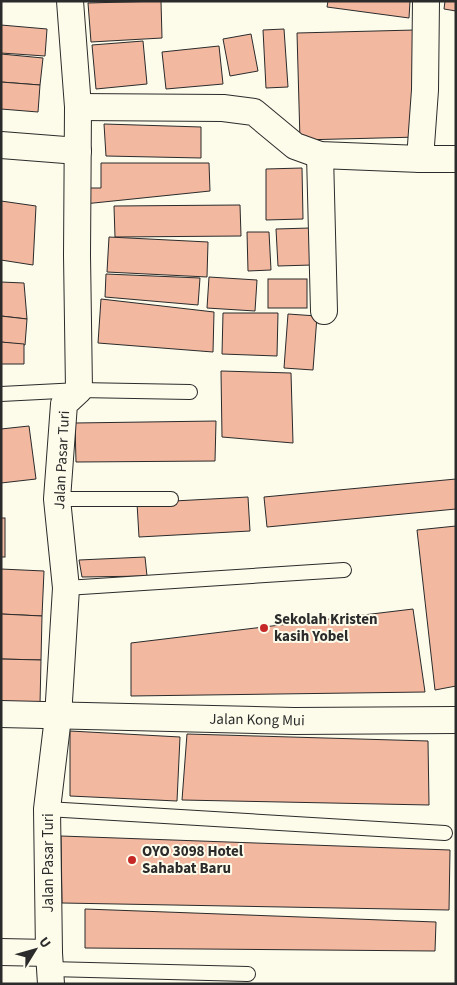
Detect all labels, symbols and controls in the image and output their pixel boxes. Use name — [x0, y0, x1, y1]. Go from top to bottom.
street label: Jalan Pasar Turi — [49, 410, 75, 510]
place label: Sekolah Kristen kasih Yobel — [274, 609, 377, 647]
marker: Sekolah Kristen kasih Yobel — [258, 622, 270, 634]
street label: Jalan Kong Mui — [209, 709, 305, 731]
street label: Jalan Pasar Turi — [38, 813, 59, 913]
place label: OYO 3098 Hotel Sahabat Baru — [142, 841, 244, 879]
marker: OYO 3098 Hotel Sahabat Baru — [126, 854, 138, 866]
north arrow — [10, 925, 60, 975]
text: U — [34, 933, 55, 953]

